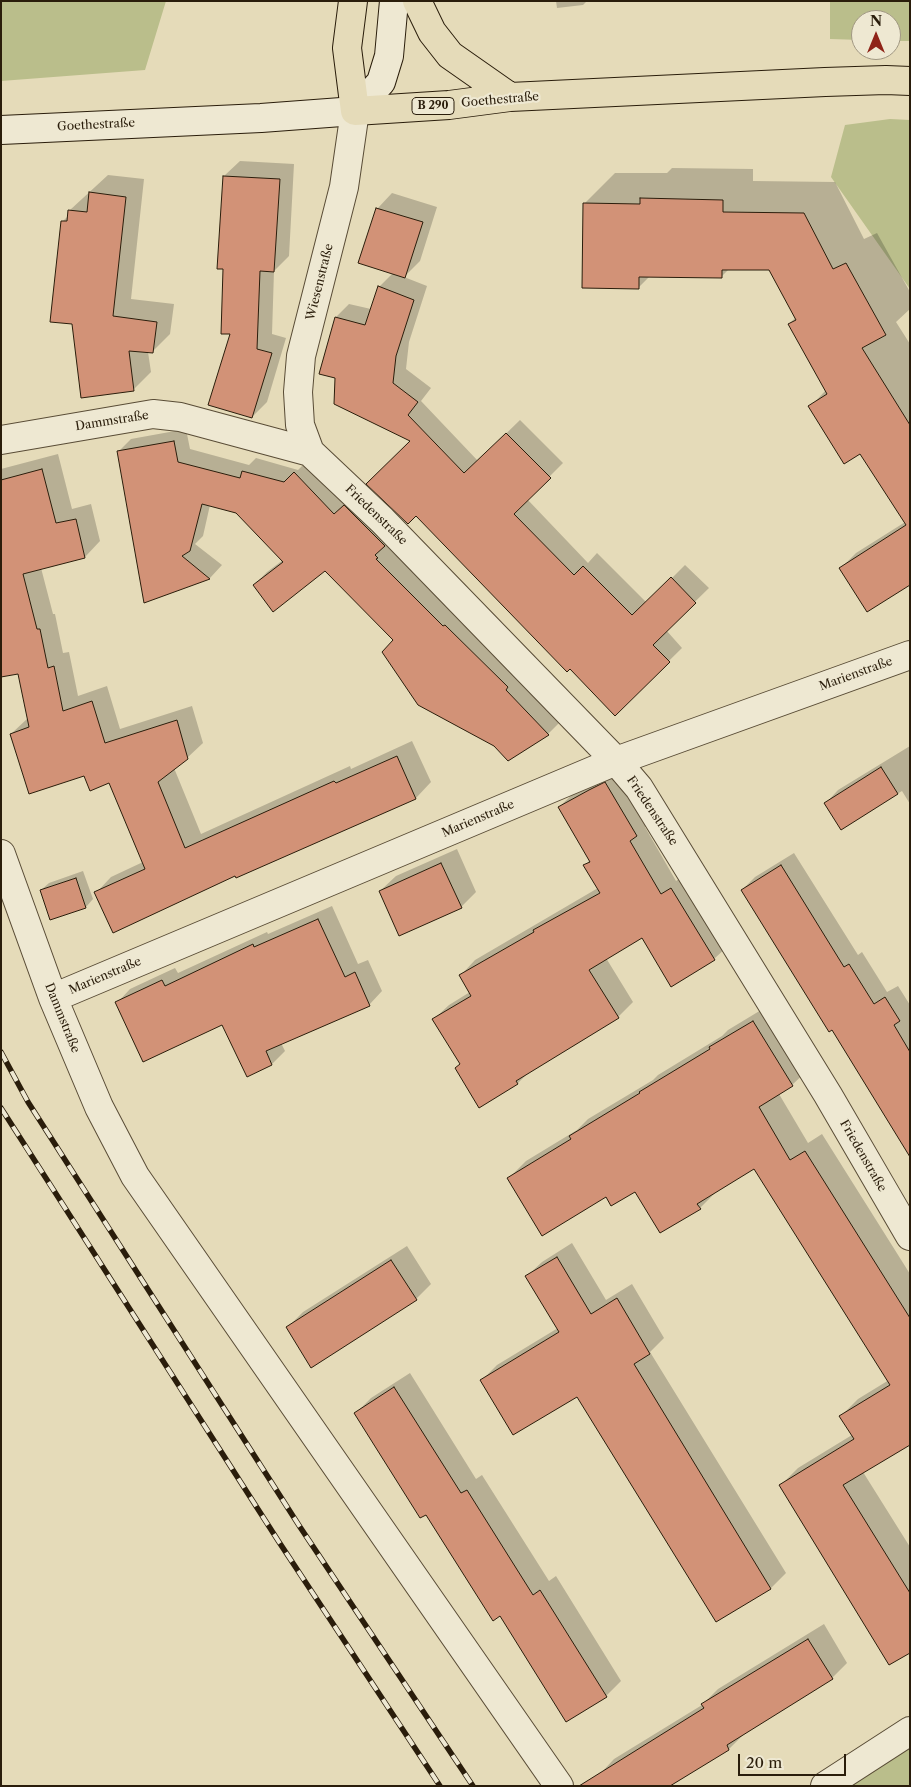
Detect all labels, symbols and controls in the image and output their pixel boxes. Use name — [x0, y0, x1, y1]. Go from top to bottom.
north arrow — [851, 10, 901, 60]
text: N — [870, 12, 882, 30]
street label: Goethestraße — [461, 89, 539, 111]
road number: B 290 — [412, 98, 454, 114]
street label: Goethestraße — [57, 116, 135, 134]
street label: Wiesenstraße — [303, 242, 337, 322]
street label: Dammstraße — [74, 408, 150, 434]
street label: Friedenstraße — [342, 482, 410, 548]
street label: Marienstraße — [817, 654, 895, 694]
street label: Friedenstraße — [624, 774, 680, 848]
street label: Marienstraße — [440, 797, 516, 841]
street label: Marienstraße — [67, 954, 143, 998]
street label: Dammstraße — [41, 981, 83, 1055]
street label: Friedenstraße — [837, 1118, 889, 1194]
scale bar — [741, 1744, 848, 1776]
text: 20 m — [746, 1753, 782, 1772]

